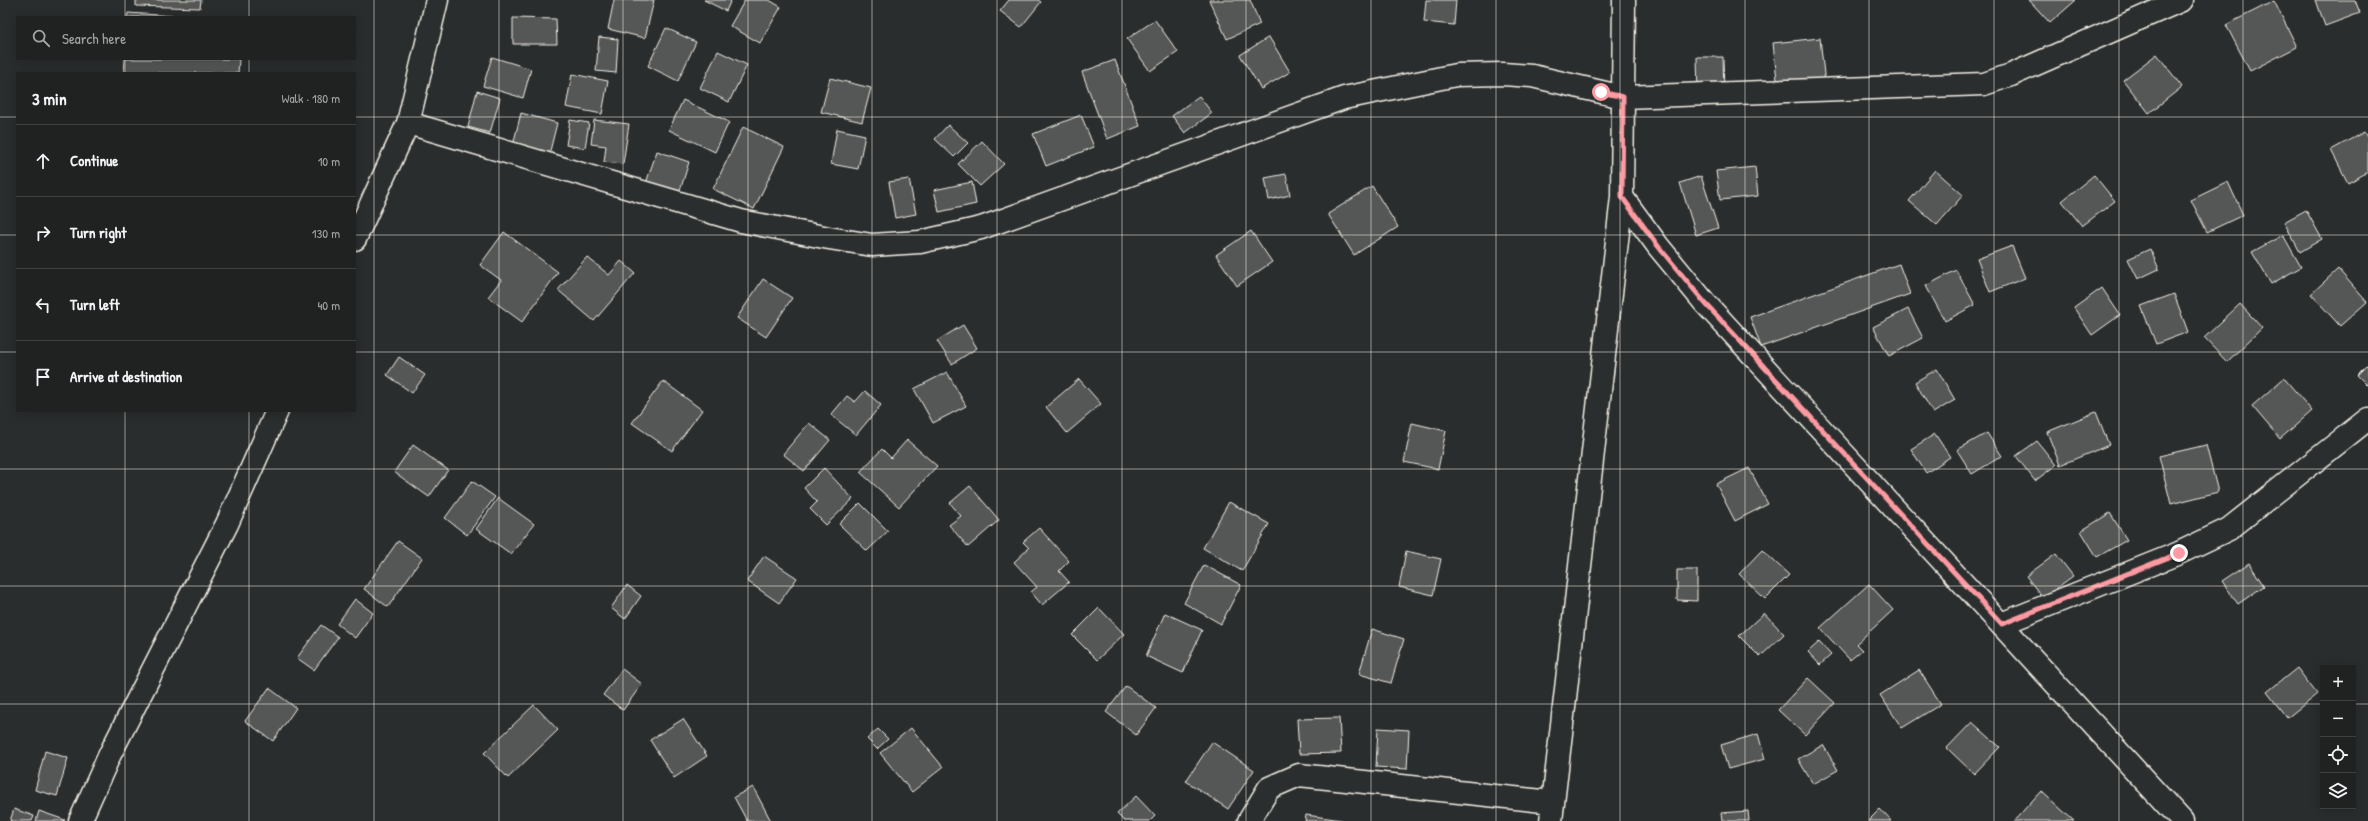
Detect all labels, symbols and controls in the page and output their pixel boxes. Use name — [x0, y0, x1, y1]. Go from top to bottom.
search box — [16, 16, 356, 60]
icon: search — [30, 27, 52, 49]
text: Search here — [62, 28, 126, 49]
route start — [1592, 83, 1610, 101]
text: 3 min — [32, 87, 67, 110]
text: Walk · 180 m — [281, 89, 340, 107]
icon: ahead — [32, 150, 54, 172]
text: Continue — [70, 150, 118, 171]
text: 10 m — [318, 152, 340, 170]
icon: right — [32, 222, 54, 244]
text: Turn right — [70, 222, 126, 243]
text: 130 m — [312, 224, 340, 242]
icon: left — [32, 294, 54, 316]
text: Turn left — [70, 294, 120, 315]
text: 40 m — [317, 296, 340, 314]
icon: arrive — [32, 366, 54, 388]
text: Arrive at destination — [70, 366, 182, 387]
route end — [2170, 544, 2188, 562]
map controls — [2320, 665, 2356, 809]
button: + — [2320, 665, 2356, 701]
button: − — [2320, 701, 2356, 737]
button: locate — [2320, 737, 2356, 773]
button: layers — [2320, 773, 2356, 809]

